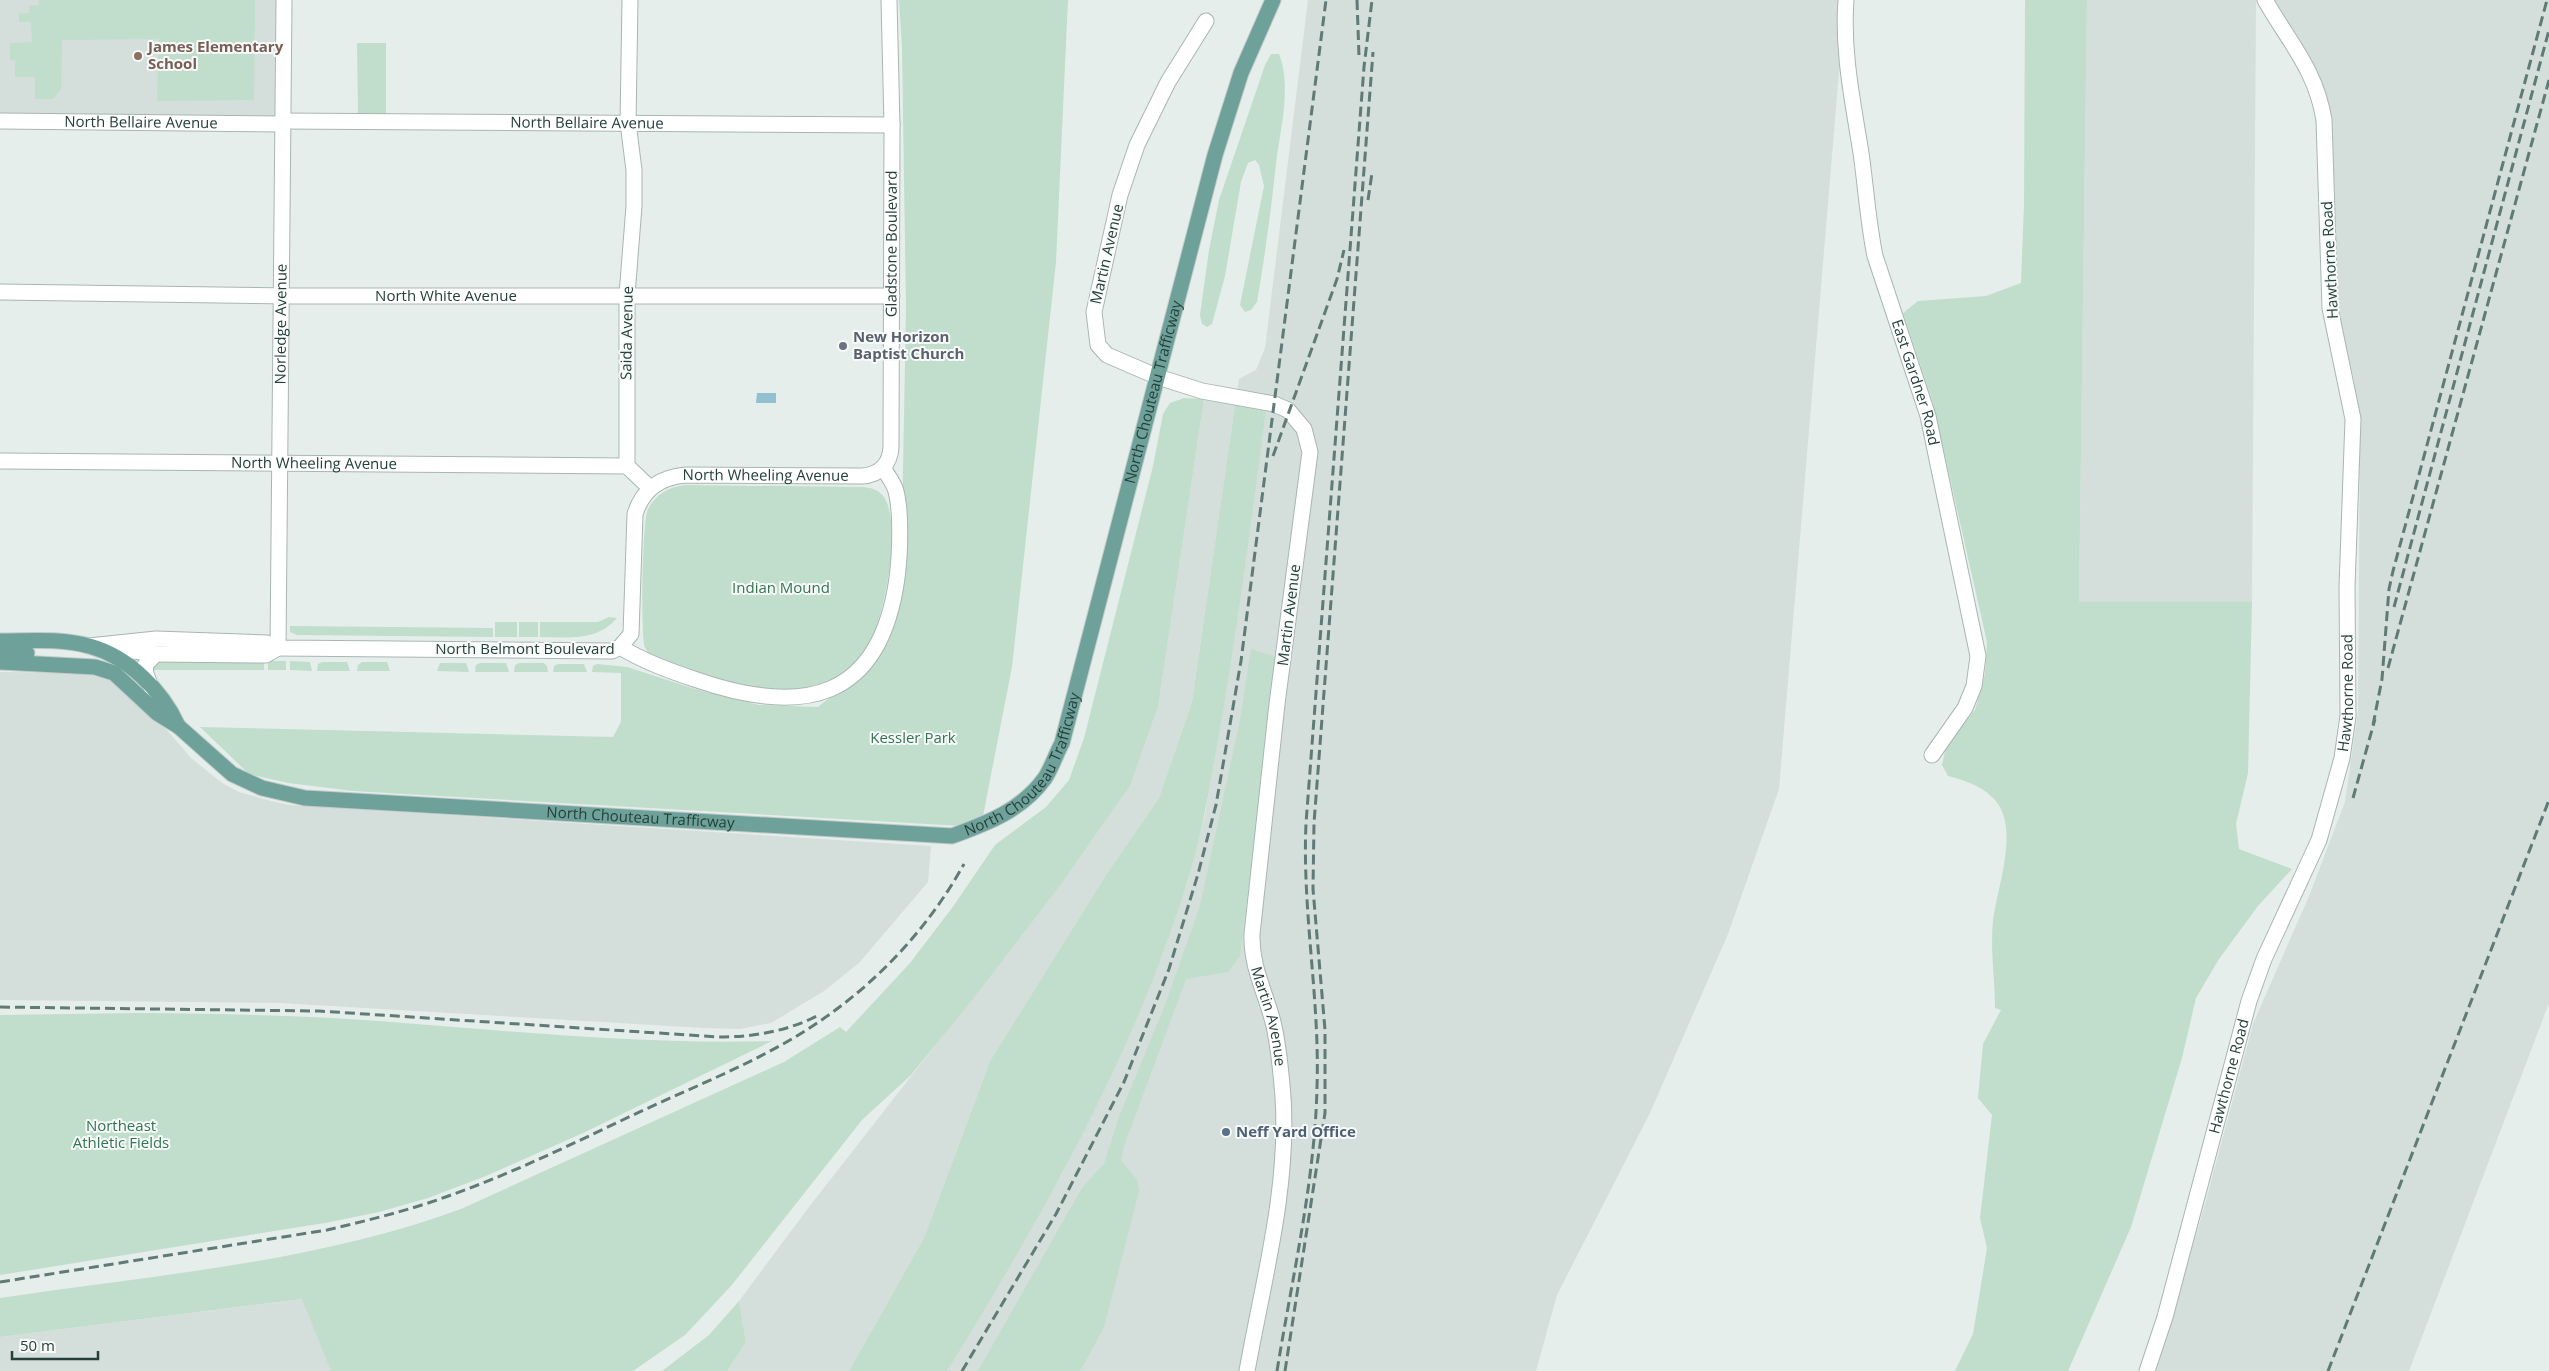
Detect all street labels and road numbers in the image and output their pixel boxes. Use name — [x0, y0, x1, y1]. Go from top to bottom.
street label: North Bellaire Avenue — [64, 111, 218, 132]
street label: North Bellaire Avenue — [510, 111, 664, 133]
street label: Gladstone Boulevard — [880, 171, 901, 317]
street label: Hawthorne Road — [2316, 201, 2342, 320]
street label: Martin Avenue — [1085, 202, 1127, 306]
street label: Norledge Avenue — [269, 264, 291, 384]
street label: North White Avenue — [375, 285, 517, 305]
street label: Saida Avenue — [615, 286, 637, 380]
street label: North Chouteau Trafficway — [1119, 298, 1186, 486]
street label: East Gardner Road — [1888, 316, 1945, 447]
street label: North Wheeling Avenue — [231, 452, 397, 473]
street label: North Wheeling Avenue — [683, 464, 849, 485]
street label: Martin Avenue — [1272, 563, 1304, 667]
street label: Hawthorne Road — [2332, 634, 2357, 753]
street label: North Belmont Boulevard — [435, 638, 615, 658]
street label: North Chouteau Trafficway — [961, 690, 1084, 840]
street label: North Chouteau Trafficway — [546, 801, 736, 832]
street label: Martin Avenue — [1247, 964, 1291, 1067]
street label: Hawthorne Road — [2203, 1016, 2253, 1136]

